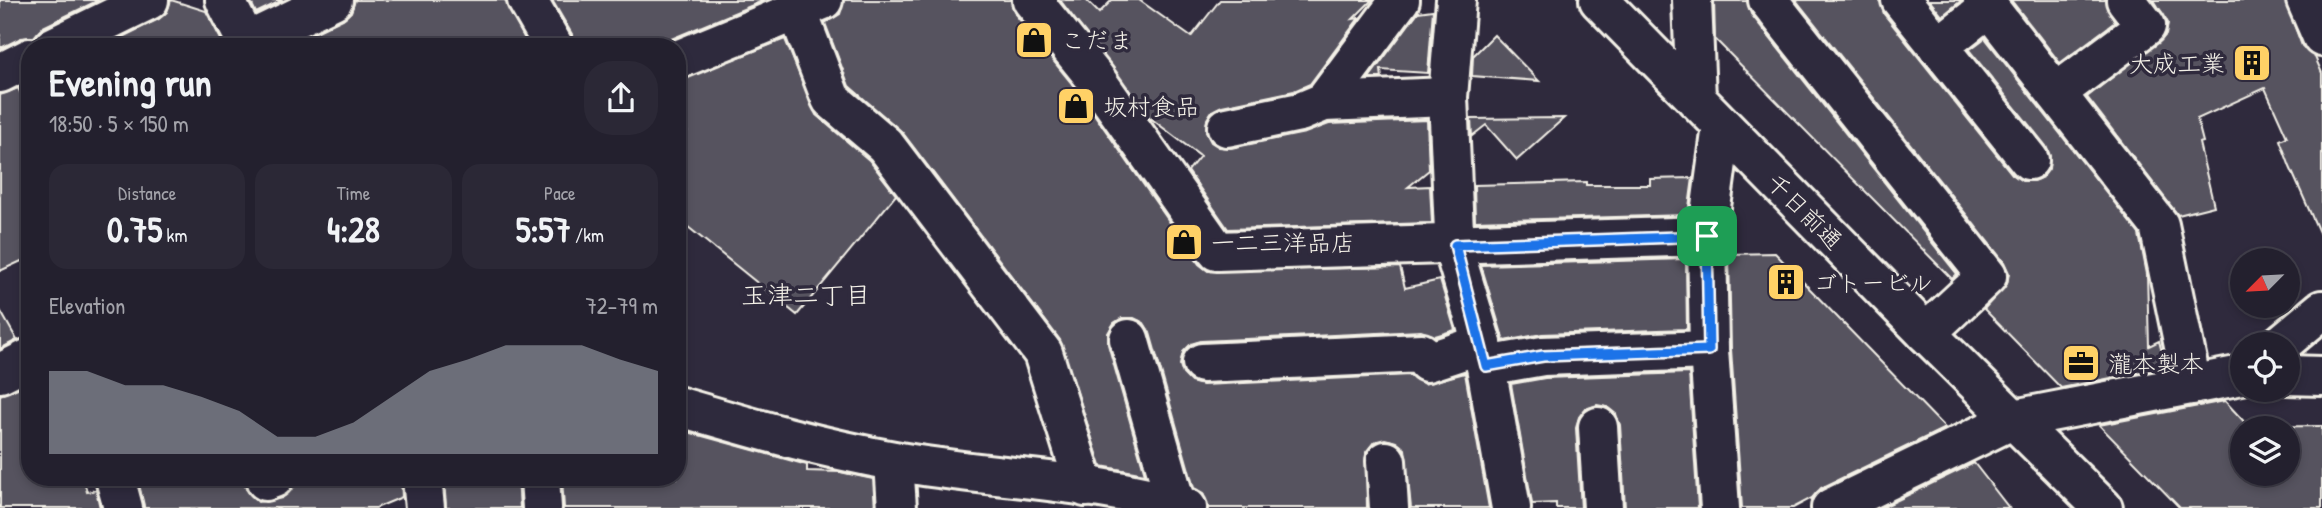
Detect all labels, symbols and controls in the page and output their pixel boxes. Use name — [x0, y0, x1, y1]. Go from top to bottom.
shop icon: こだま — [1013, 19, 1055, 61]
place label: こだま — [1061, 24, 1133, 56]
building icon: 大成工業 — [2231, 42, 2273, 84]
place label: 大成工業 — [2129, 47, 2225, 79]
text: Evening run — [49, 56, 212, 108]
button: share — [584, 61, 658, 135]
shop icon: 坂村食品 — [1055, 85, 1097, 127]
place label: 坂村食品 — [1103, 90, 1199, 122]
text: 18:50 · 5 × 150 m — [49, 108, 189, 139]
street label: 千日前通 — [1760, 166, 1850, 256]
text: Distance — [118, 180, 176, 206]
text: Time — [337, 180, 370, 206]
text: Pace — [544, 180, 576, 206]
text: 0.75 — [107, 206, 162, 253]
text: 4:28 — [327, 206, 380, 253]
text: 5:57 — [516, 206, 571, 253]
pin — [1677, 206, 1737, 266]
icon: arrive — [1688, 217, 1726, 255]
shop icon: 一二三洋品店 — [1163, 221, 1205, 263]
text: km — [162, 222, 187, 248]
text: /km — [571, 222, 604, 248]
place label: 一二三洋品店 — [1211, 226, 1355, 258]
north arrow — [2230, 248, 2300, 318]
map controls — [2230, 248, 2300, 486]
building icon: ゴトービル — [1765, 261, 1807, 303]
place label: ゴトービル — [1813, 266, 1933, 298]
district label: 玉津二丁目 — [741, 277, 871, 312]
text: Elevation — [49, 290, 125, 321]
text: 72–79 m — [585, 290, 658, 321]
button: locate — [2230, 332, 2300, 402]
office icon: 瀧本製本 — [2060, 342, 2102, 384]
place label: 瀧本製本 — [2108, 347, 2204, 379]
button: layers — [2230, 416, 2300, 486]

